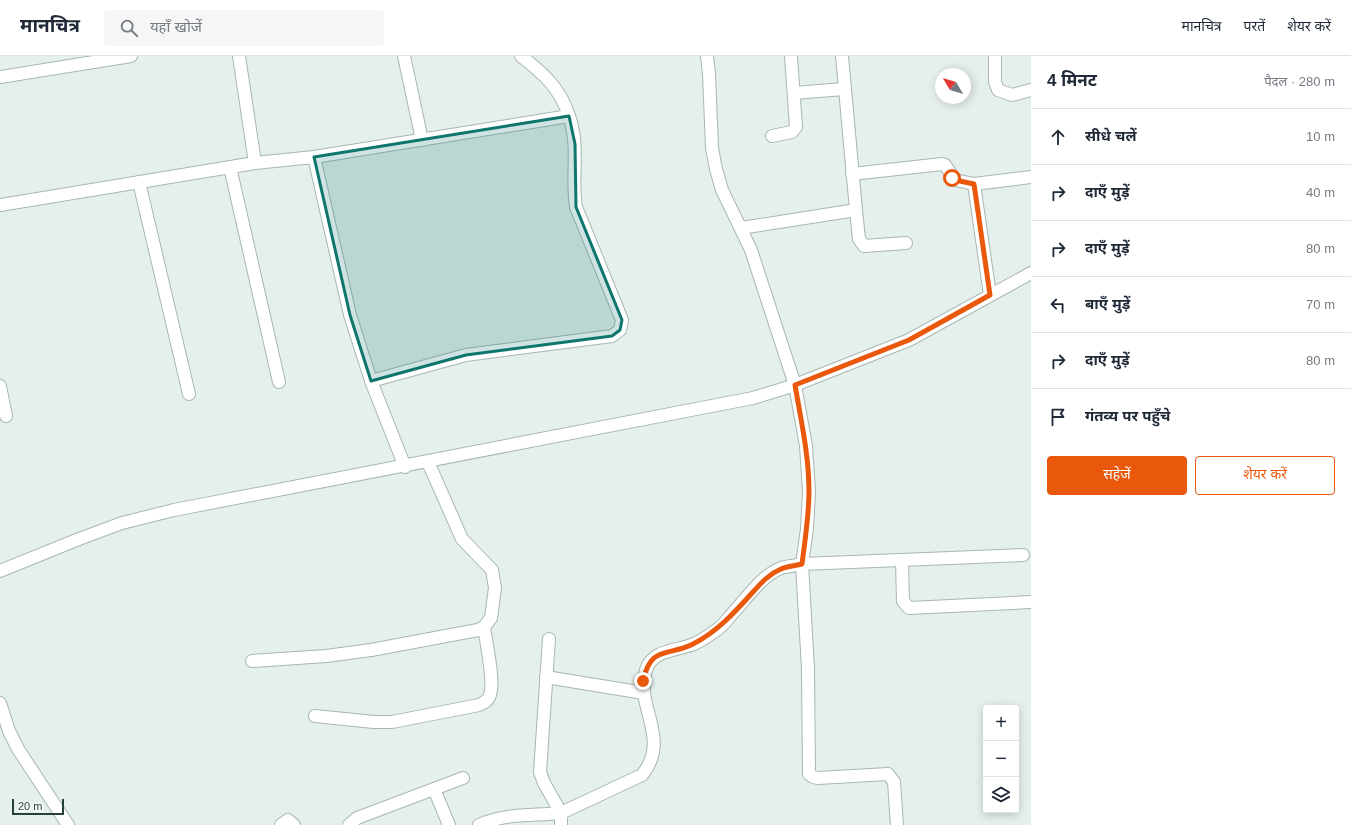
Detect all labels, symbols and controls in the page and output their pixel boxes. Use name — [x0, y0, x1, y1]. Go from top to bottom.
search box — [104, 10, 384, 46]
text: मानचित्र — [20, 15, 80, 36]
icon: search — [118, 17, 140, 39]
text: यहाँ खोजें — [150, 18, 202, 35]
text: मानचित्र — [1182, 18, 1222, 34]
text: परतें — [1244, 18, 1265, 34]
text: शेयर करें — [1287, 18, 1331, 34]
north arrow — [935, 68, 971, 104]
text: 4 मिनट — [1047, 71, 1097, 90]
text: पैदल · 280 m — [1264, 74, 1335, 89]
icon: ahead — [1047, 126, 1069, 148]
text: सीधे चलें — [1085, 127, 1136, 144]
text: 10 m — [1306, 129, 1335, 144]
route start — [943, 169, 961, 187]
icon: right — [1047, 182, 1069, 204]
text: दाएँ मुड़ें — [1085, 183, 1129, 200]
text: 40 m — [1306, 185, 1335, 200]
icon: right — [1047, 238, 1069, 260]
text: दाएँ मुड़ें — [1085, 239, 1129, 256]
text: 80 m — [1306, 241, 1335, 256]
icon: left — [1047, 294, 1069, 316]
text: बाएँ मुड़ें — [1085, 295, 1130, 312]
text: 70 m — [1306, 297, 1335, 312]
icon: right — [1047, 350, 1069, 372]
text: दाएँ मुड़ें — [1085, 351, 1129, 368]
text: 80 m — [1306, 353, 1335, 368]
icon: arrive — [1047, 406, 1069, 428]
text: गंतव्य पर पहुँचे — [1085, 407, 1170, 424]
button: सहेजें — [1047, 456, 1187, 495]
button: शेयर करें — [1195, 456, 1335, 495]
route end — [634, 672, 652, 690]
map controls — [983, 705, 1019, 813]
button: + — [983, 705, 1019, 741]
button: − — [983, 741, 1019, 777]
button: layers — [983, 777, 1019, 813]
scale bar — [12, 797, 64, 816]
text: 20 m — [18, 800, 42, 812]

